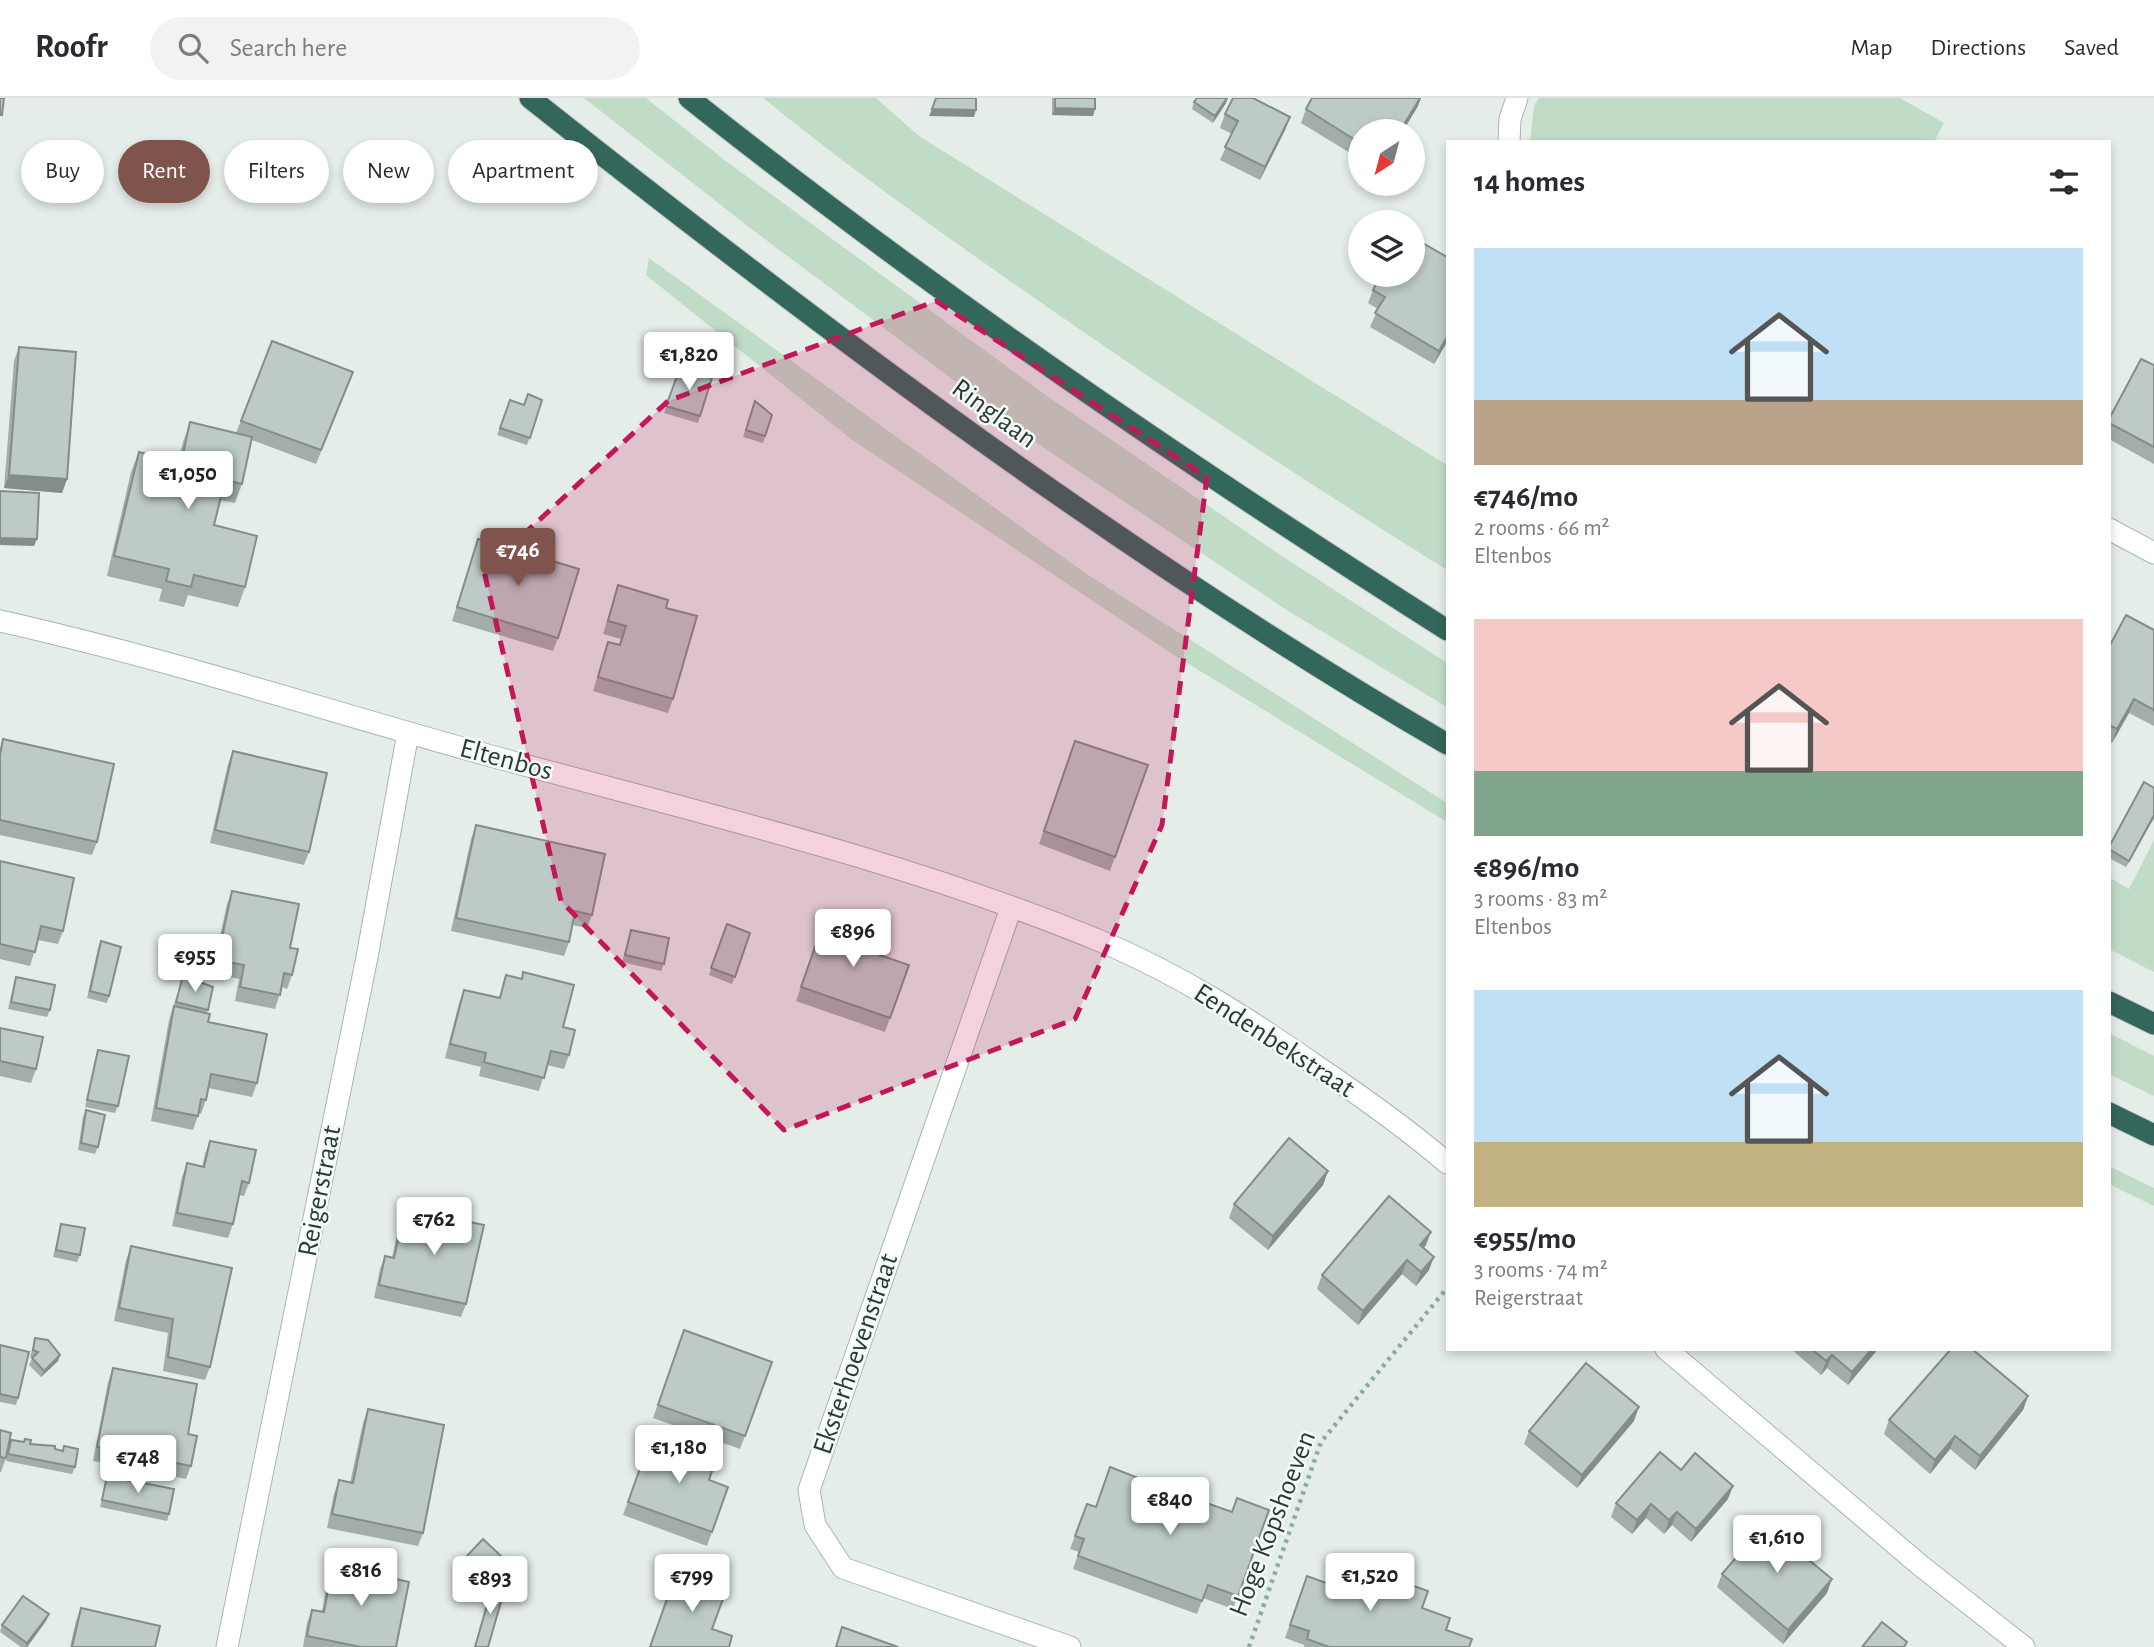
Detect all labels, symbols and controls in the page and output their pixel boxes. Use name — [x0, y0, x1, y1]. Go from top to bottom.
search box — [150, 17, 640, 80]
icon: search — [174, 29, 212, 67]
text: Roofr — [35, 31, 108, 64]
text: Search here — [230, 35, 347, 61]
text: Map — [1850, 36, 1892, 60]
text: Directions — [1930, 36, 2026, 60]
text: Saved — [2064, 36, 2119, 60]
north arrow — [1348, 119, 1424, 196]
map controls — [1348, 119, 1425, 287]
chip: Buy — [21, 140, 104, 203]
chip: Rent — [118, 140, 210, 203]
chip: Filters — [224, 140, 329, 203]
chip: New — [343, 140, 434, 203]
chip: Apartment — [448, 140, 598, 203]
icon: filters — [2045, 163, 2083, 201]
text: 14 homes — [1474, 167, 1585, 197]
button: layers — [1348, 210, 1425, 287]
icon: home — [1716, 294, 1842, 420]
pin: €1,820 — [632, 332, 746, 392]
text: €1,820 — [660, 343, 718, 366]
street label: Ringlaan — [946, 374, 1042, 454]
pin: €1,050 — [131, 452, 245, 511]
text: €1,050 — [159, 462, 217, 485]
text: €746/mo — [1474, 482, 1578, 512]
text: 2 rooms · 66 m² — [1474, 517, 1610, 540]
pin: €746 — [477, 528, 559, 588]
text: €746 — [496, 539, 540, 562]
text: Eltenbos — [1474, 545, 1552, 568]
icon: home — [1716, 665, 1842, 791]
street label: Eltenbos — [457, 734, 555, 786]
text: €896/mo — [1474, 853, 1579, 883]
text: 3 rooms · 83 m² — [1474, 888, 1607, 911]
pin: €896 — [812, 910, 894, 969]
text: Eltenbos — [1474, 916, 1552, 939]
text: €896 — [831, 920, 875, 943]
pin: €955 — [154, 934, 236, 994]
text: €955 — [174, 945, 216, 968]
street label: Eendenbekstraat — [1189, 979, 1359, 1103]
icon: home — [1716, 1036, 1842, 1162]
street label: Reigerstraat — [294, 1123, 346, 1259]
pin: €762 — [393, 1198, 475, 1257]
text: €762 — [413, 1208, 455, 1231]
text: €955/mo — [1474, 1224, 1576, 1254]
street label: Eksterhoevenstraat — [809, 1250, 903, 1458]
text: 3 rooms · 74 m² — [1474, 1259, 1608, 1282]
text: Reigerstraat — [1474, 1287, 1583, 1310]
pin: €1,180 — [622, 1426, 736, 1485]
street label: Hoge Kopshoeven — [1225, 1427, 1321, 1621]
pin: €748 — [97, 1436, 179, 1495]
text: €1,180 — [651, 1436, 707, 1459]
text: €748 — [116, 1446, 160, 1469]
pin: €840 — [1129, 1478, 1211, 1537]
text: €840 — [1147, 1488, 1193, 1511]
pin: €1,610 — [1720, 1516, 1834, 1575]
text: €1,610 — [1749, 1526, 1805, 1549]
pin: €816 — [320, 1548, 402, 1608]
pin: €799 — [651, 1554, 733, 1614]
pin: €1,520 — [1313, 1554, 1427, 1613]
pin: €893 — [449, 1556, 531, 1616]
text: €816 — [340, 1559, 382, 1582]
text: €1,520 — [1341, 1564, 1399, 1587]
text: €799 — [671, 1565, 713, 1588]
text: €893 — [468, 1567, 512, 1590]

